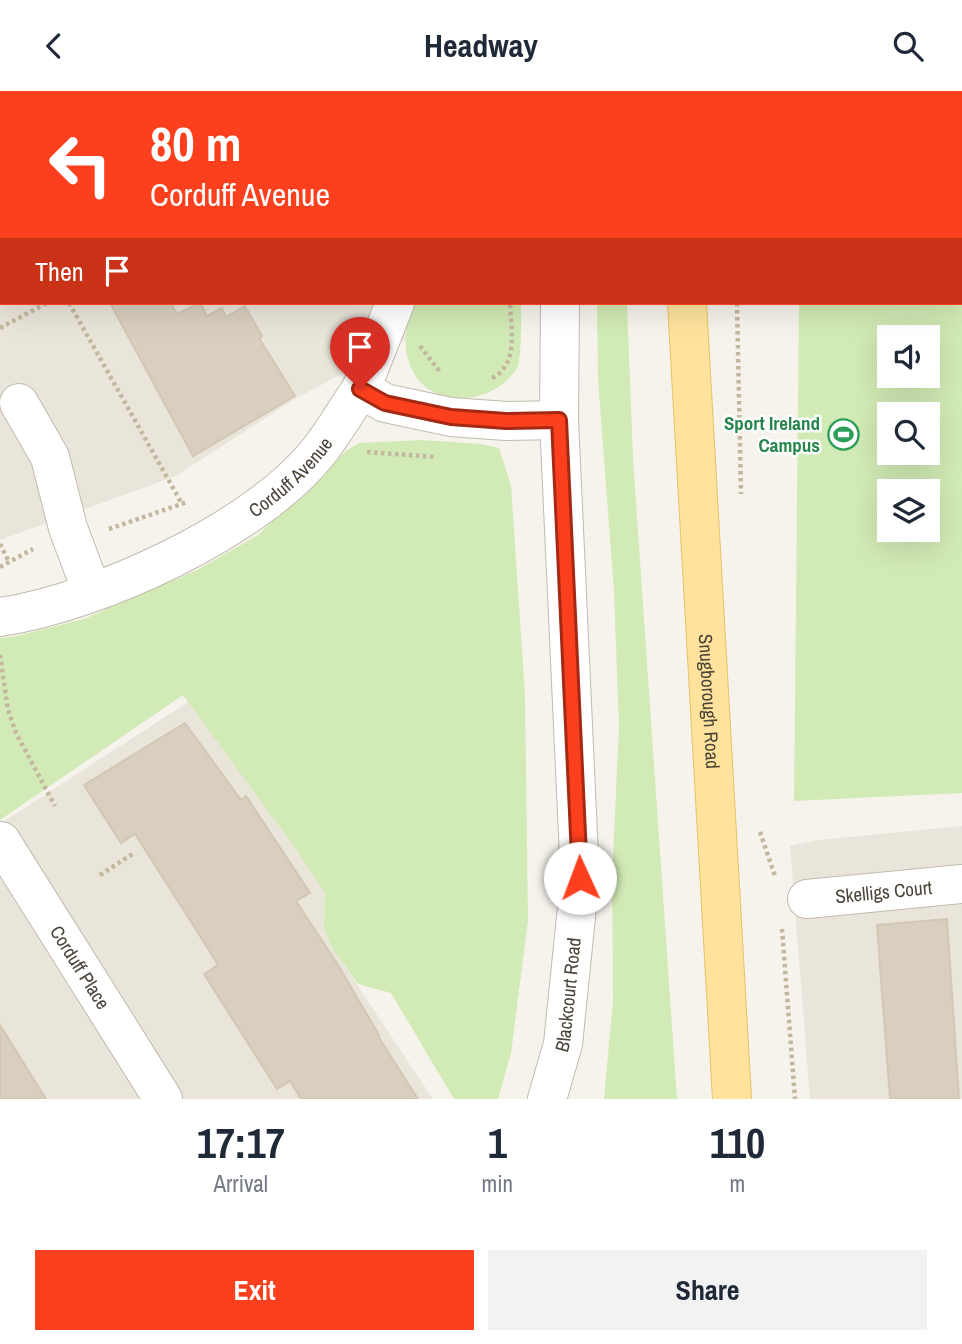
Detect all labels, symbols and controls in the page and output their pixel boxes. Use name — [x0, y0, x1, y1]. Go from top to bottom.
text: Headway — [424, 24, 538, 67]
icon: back — [35, 27, 73, 65]
icon: search — [889, 27, 927, 65]
text: 80 m — [150, 110, 242, 176]
icon: left — [35, 119, 126, 210]
text: Corduff Avenue — [150, 173, 330, 216]
icon: arrive — [98, 252, 136, 290]
text: Then — [35, 254, 84, 289]
pin — [330, 317, 390, 389]
map controls — [877, 325, 940, 542]
button: sound — [877, 325, 940, 388]
icon: arrive — [341, 328, 379, 366]
button: search — [877, 402, 940, 465]
place label: Sport Ireland Campus — [724, 410, 820, 458]
sports icon: Sport Ireland Campus — [826, 417, 860, 451]
street label: Corduff Avenue — [243, 432, 338, 523]
button: layers — [877, 479, 940, 542]
street label: Snugborough Road — [693, 633, 726, 770]
position arrow — [543, 841, 617, 915]
street label: Skelligs Court — [834, 874, 934, 909]
street label: Corduff Place — [44, 920, 116, 1014]
street label: Blackcourt Road — [548, 936, 587, 1055]
text: 17:17 — [197, 1115, 285, 1171]
text: 1 — [488, 1115, 507, 1171]
text: 110 — [710, 1115, 765, 1171]
text: Arrival — [214, 1168, 268, 1199]
text: min — [482, 1168, 513, 1199]
text: m — [730, 1168, 745, 1199]
button: Exit — [35, 1250, 474, 1330]
button: Share — [488, 1250, 927, 1330]

